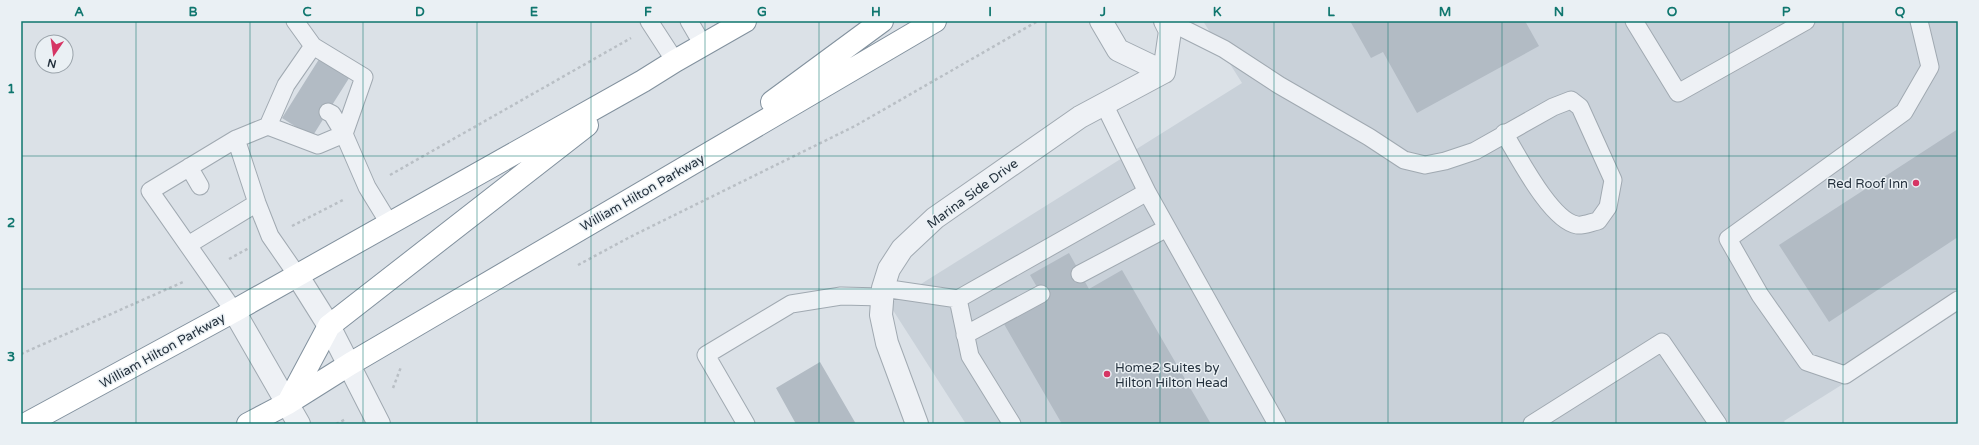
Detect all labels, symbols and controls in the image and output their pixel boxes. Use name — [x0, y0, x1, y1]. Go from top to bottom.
text: A — [74, 4, 84, 20]
text: B — [188, 4, 198, 20]
text: C — [302, 4, 312, 20]
text: D — [415, 4, 425, 20]
text: E — [530, 4, 538, 20]
text: F — [644, 4, 652, 20]
text: G — [757, 4, 767, 20]
text: H — [871, 4, 881, 20]
text: I — [988, 4, 992, 20]
text: J — [1099, 4, 1106, 20]
text: K — [1213, 4, 1222, 20]
text: L — [1327, 4, 1335, 20]
text: M — [1439, 4, 1451, 20]
text: N — [1554, 4, 1564, 20]
text: O — [1667, 4, 1678, 20]
text: P — [1782, 4, 1791, 20]
text: Q — [1895, 4, 1906, 20]
north arrow — [34, 34, 74, 74]
text: N — [46, 56, 58, 71]
text: 1 — [7, 81, 15, 97]
street label: William Hilton Parkway — [577, 151, 708, 235]
street label: Marina Side Drive — [924, 155, 1021, 232]
place label: Red Roof Inn — [1827, 176, 1908, 192]
marker: Red Roof Inn — [1911, 178, 1921, 188]
text: 2 — [7, 215, 15, 231]
street label: William Hilton Parkway — [97, 310, 228, 392]
text: 3 — [7, 349, 15, 365]
place label: Home2 Suites by Hilton Hilton Head — [1115, 360, 1228, 391]
marker: Home2 Suites by Hilton Hilton Head — [1102, 369, 1112, 379]

